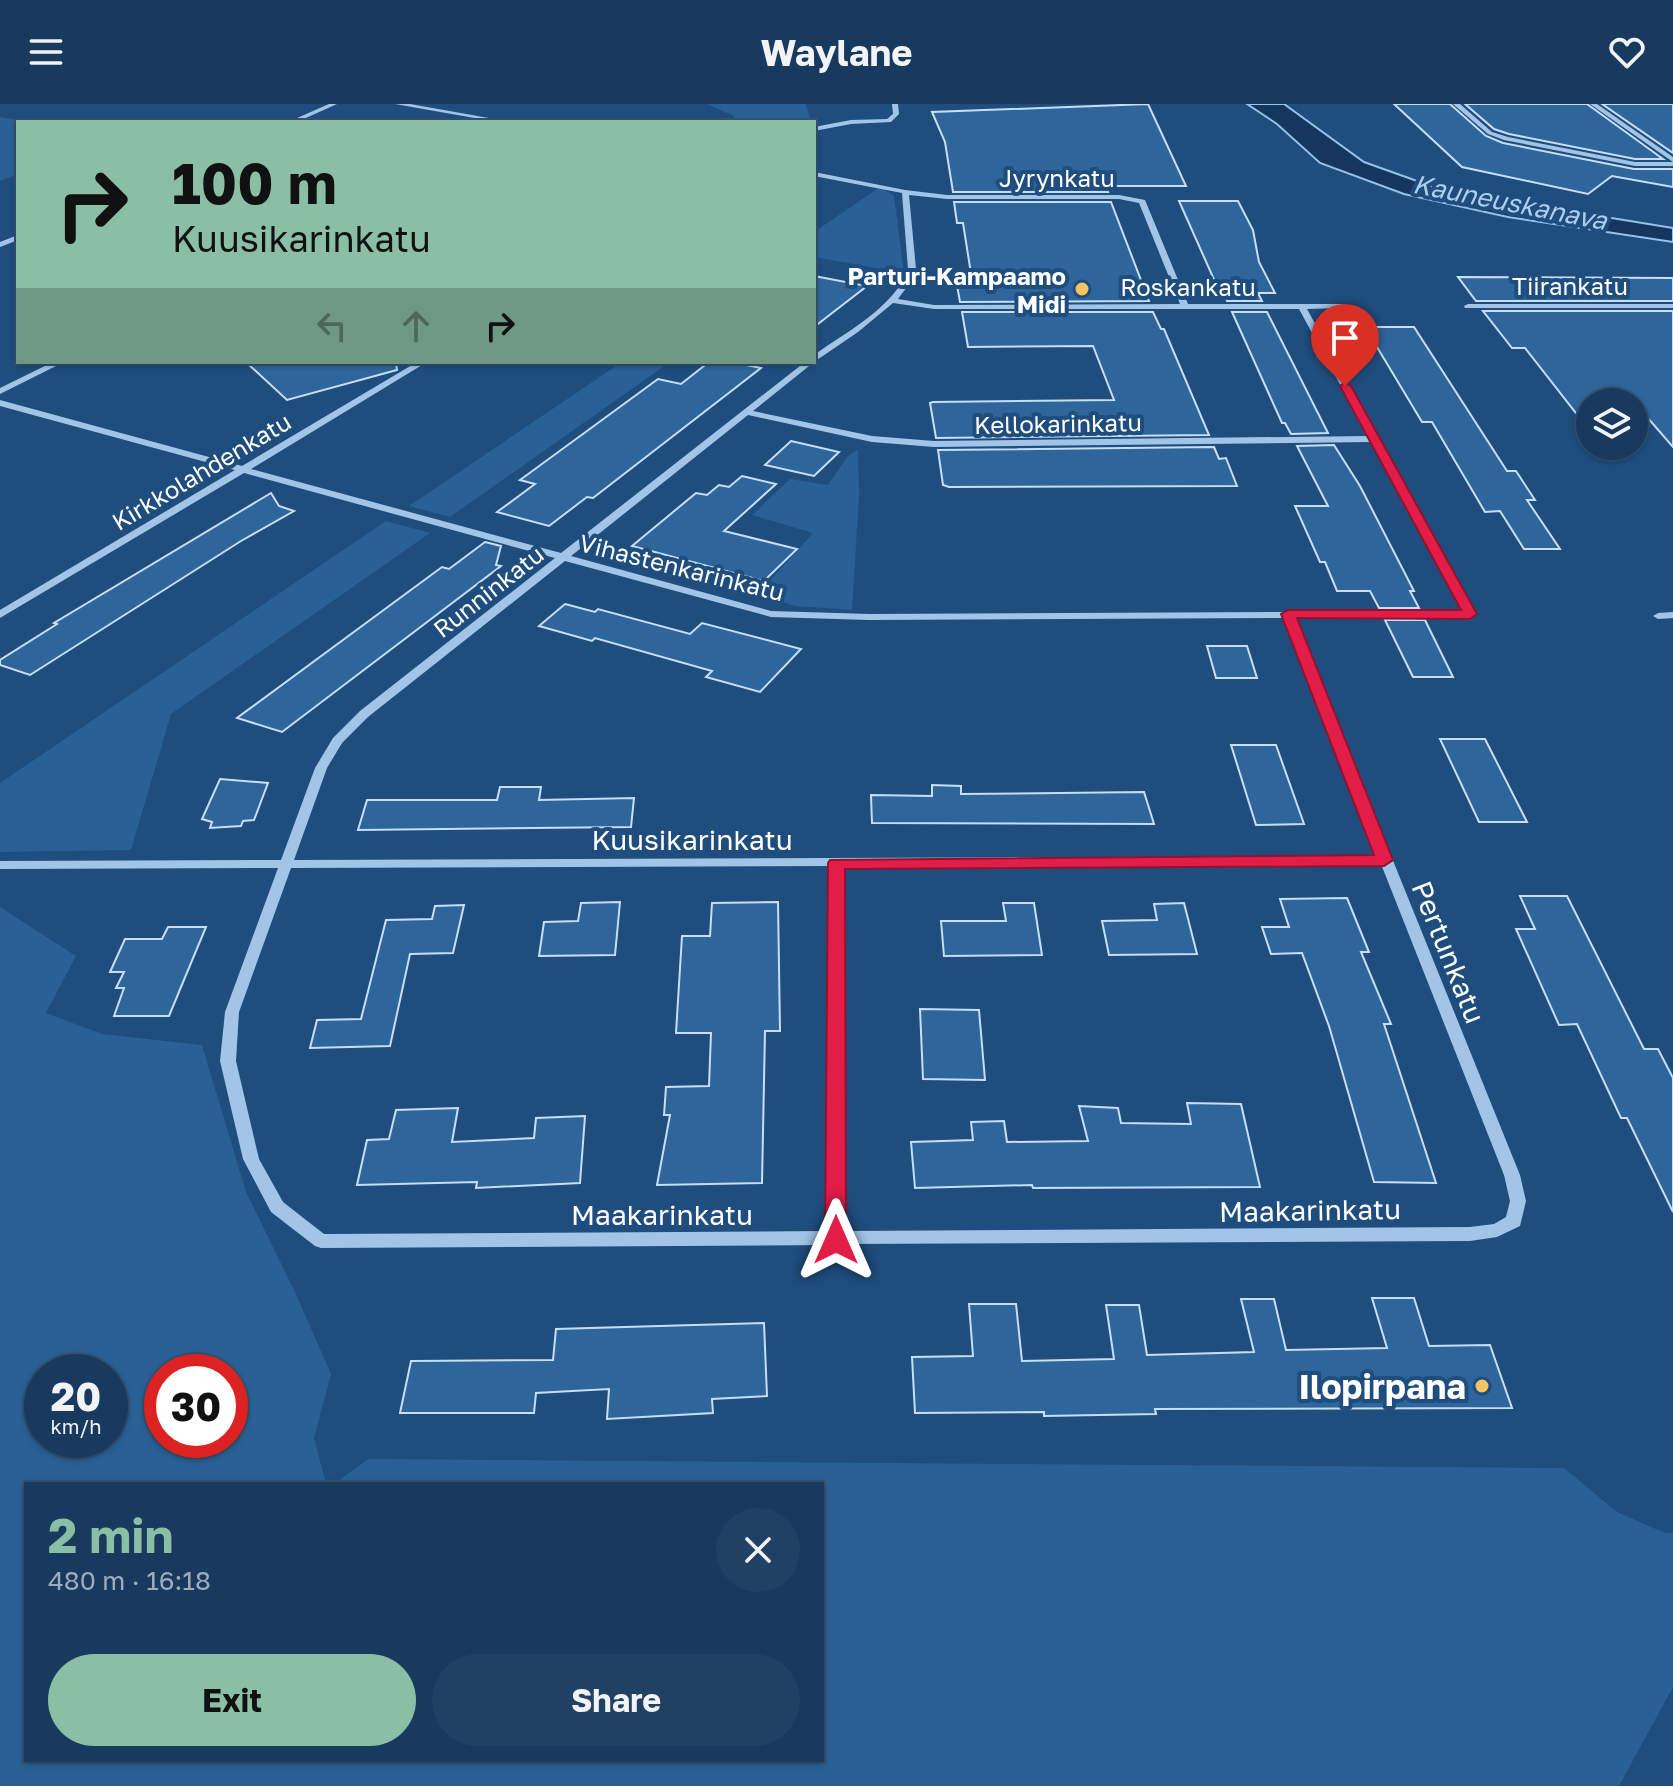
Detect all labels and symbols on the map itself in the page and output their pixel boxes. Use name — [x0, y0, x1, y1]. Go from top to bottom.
street label: Jyrynkatu — [999, 163, 1115, 192]
water label: Kauneuskanava — [1411, 168, 1611, 236]
place label: Parturi-Kampaamo Midi — [848, 261, 1066, 318]
street label: Tiirankatu — [1512, 271, 1628, 300]
street label: Roskankatu — [1120, 272, 1256, 301]
marker: Parturi-Kampaamo Midi — [1073, 280, 1091, 298]
pin — [1311, 304, 1379, 386]
street label: Kirkkolahdenkatu — [106, 406, 296, 536]
street label: Kellokarinkatu — [974, 407, 1142, 439]
street label: Vihastenkarinkatu — [577, 528, 787, 606]
street label: Runninkatu — [427, 539, 549, 643]
street label: Kuusikarinkatu — [591, 823, 793, 856]
street label: Pertunkatu — [1406, 876, 1492, 1028]
street label: Maakarinkatu — [1219, 1192, 1401, 1228]
street label: Maakarinkatu — [571, 1198, 753, 1231]
position arrow — [794, 1198, 878, 1282]
speed limit sign: 30 — [144, 1354, 248, 1458]
place label: Ilopirpana — [1298, 1366, 1466, 1406]
marker: Ilopirpana — [1473, 1377, 1491, 1395]

